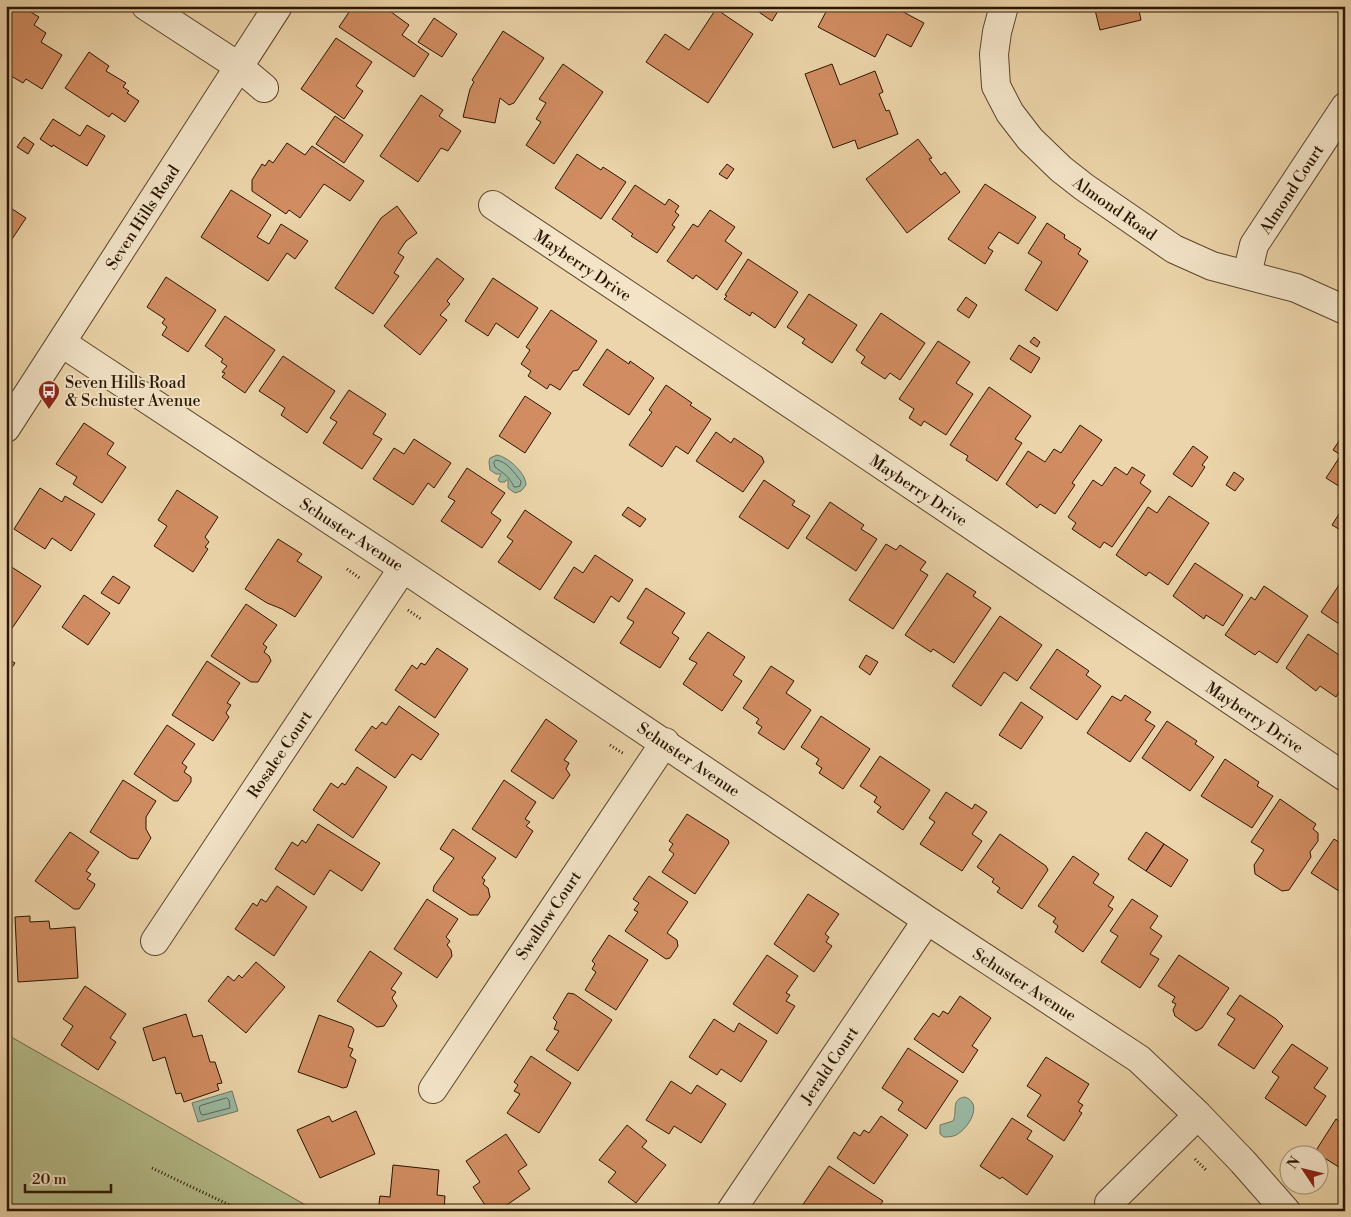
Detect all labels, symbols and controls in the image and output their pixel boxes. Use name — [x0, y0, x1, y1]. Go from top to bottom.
street label: Almond Court — [1255, 141, 1328, 239]
street label: Seven Hills Road — [102, 161, 184, 274]
street label: Almond Road — [1068, 172, 1160, 245]
street label: Mayberry Drive — [530, 226, 635, 306]
place label: Seven Hills Road & Schuster Avenue — [65, 373, 201, 411]
bus stop icon: Seven Hills Road & Schuster Avenue — [37, 379, 61, 410]
street label: Mayberry Drive — [866, 451, 971, 531]
street label: Schuster Avenue — [296, 494, 407, 576]
street label: Mayberry Drive — [1202, 678, 1307, 758]
street label: Rosalee Court — [243, 707, 317, 802]
street label: Schuster Avenue — [633, 718, 744, 802]
street label: Swallow Court — [512, 867, 586, 964]
street label: Schuster Avenue — [969, 944, 1080, 1026]
street label: Jerald Court — [796, 1023, 863, 1109]
north arrow — [1278, 1144, 1328, 1194]
text: N — [1284, 1153, 1305, 1173]
scale bar — [25, 1162, 111, 1194]
text: 20 m — [32, 1170, 67, 1189]

